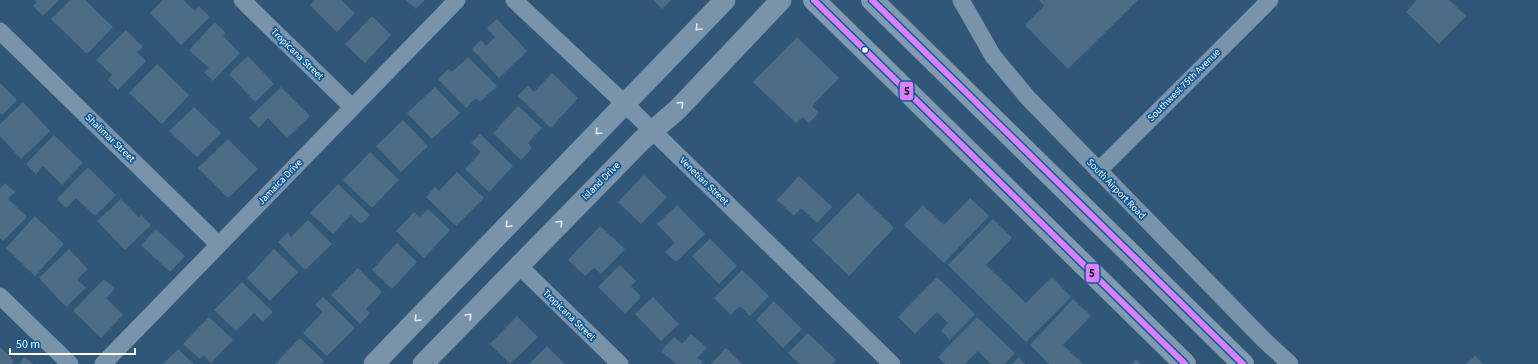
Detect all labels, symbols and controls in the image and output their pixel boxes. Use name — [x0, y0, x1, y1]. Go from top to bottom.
one-way arrow — [695, 23, 703, 31]
street label: Tropicana Street — [267, 25, 327, 83]
unlabelled marker — [860, 45, 870, 55]
street label: Southwest 75th Avenue — [1144, 45, 1224, 125]
line badge: 5 — [899, 81, 914, 101]
text: 5 — [904, 84, 910, 99]
one-way arrow — [677, 102, 684, 109]
street label: Shalimar Street — [82, 110, 139, 166]
one-way arrow — [595, 127, 603, 135]
street label: Venetian Street — [676, 154, 732, 209]
street label: South Airport Road — [1083, 155, 1149, 223]
street label: Jamaica Drive — [255, 156, 305, 208]
street label: Island Drive — [579, 159, 623, 203]
one-way arrow — [505, 220, 512, 228]
one-way arrow — [555, 220, 563, 228]
line badge: 5 — [1085, 263, 1100, 283]
text: 5 — [1089, 266, 1095, 281]
street label: Tropicana Street — [539, 286, 599, 344]
one-way arrow — [465, 313, 472, 321]
one-way arrow — [414, 314, 422, 322]
scale bar — [10, 330, 135, 356]
text: 50 m — [16, 336, 40, 353]

